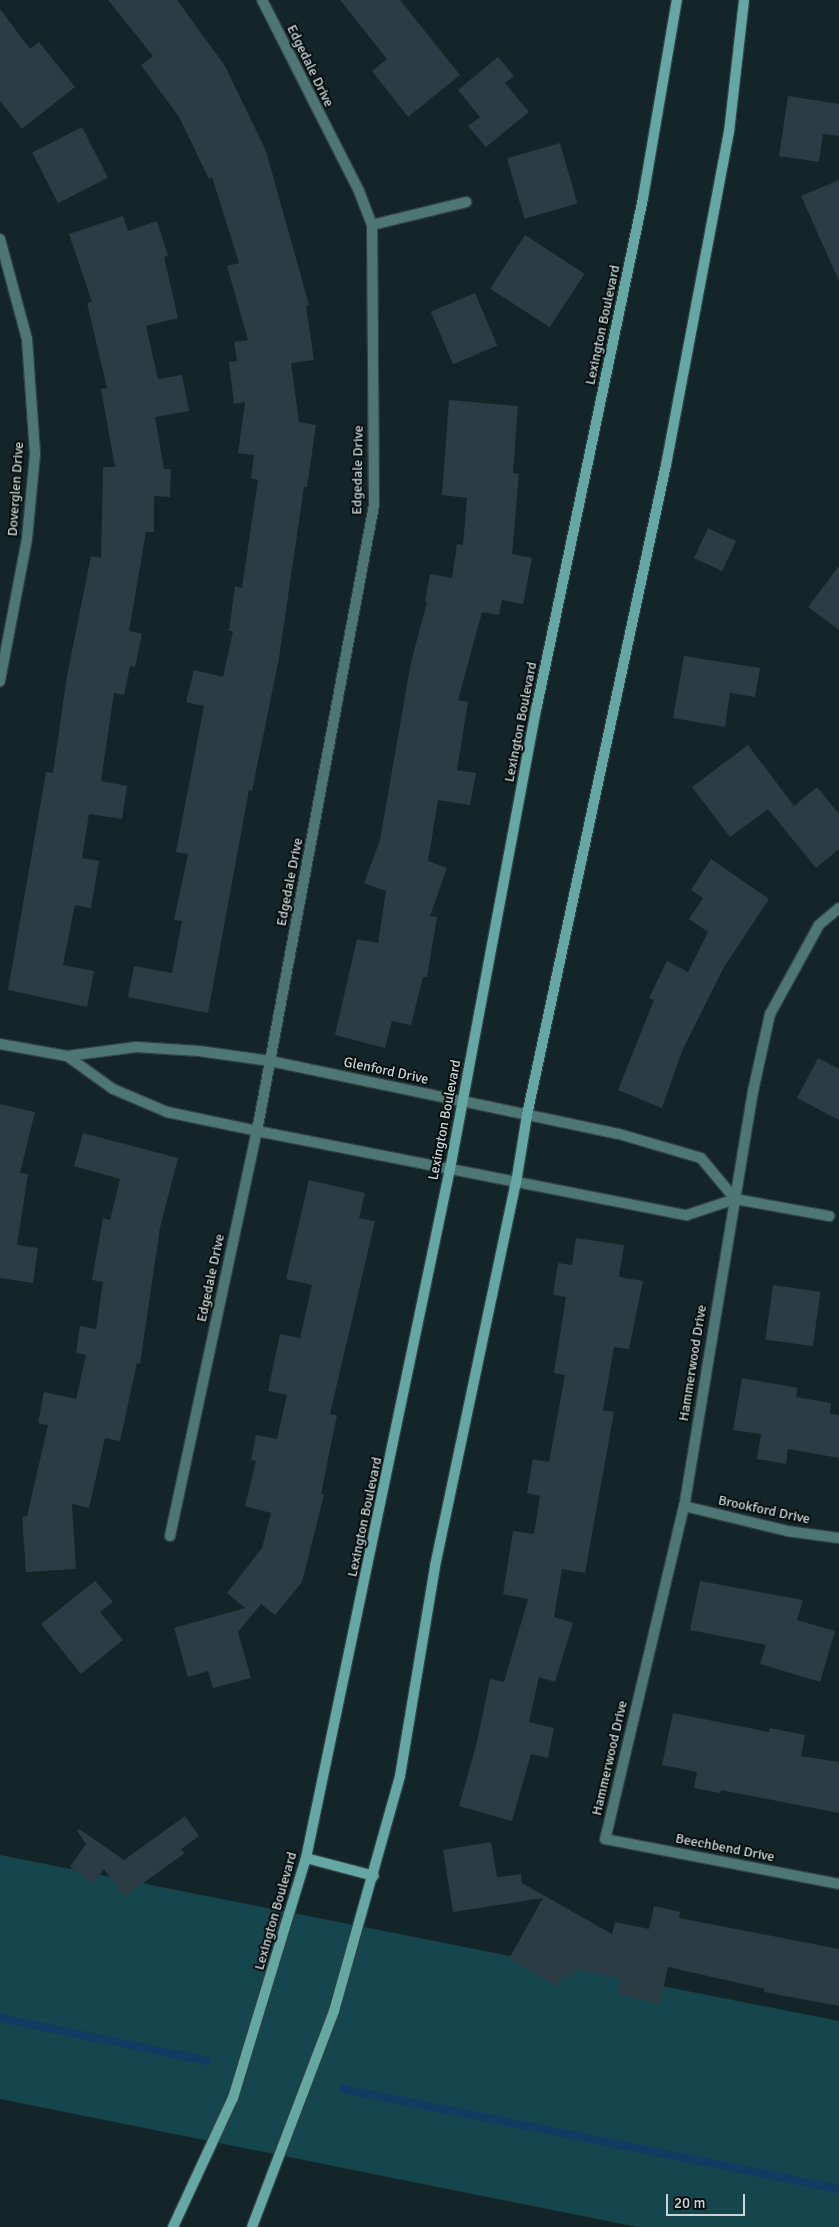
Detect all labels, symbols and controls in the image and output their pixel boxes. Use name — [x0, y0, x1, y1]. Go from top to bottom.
street label: Edgedale Drive — [283, 22, 337, 110]
street label: Lexington Boulevard — [582, 264, 624, 386]
street label: Edgedale Drive — [349, 425, 367, 515]
street label: Doverglen Drive — [4, 441, 28, 537]
street label: Lexington Boulevard — [501, 660, 541, 784]
street label: Edgedale Drive — [273, 836, 307, 928]
street label: Glenford Drive — [342, 1054, 430, 1088]
street label: Lexington Boulevard — [425, 1058, 465, 1182]
street label: Edgedale Drive — [193, 1232, 229, 1324]
street label: Hammerwood Drive — [676, 1304, 710, 1422]
street label: Lexington Boulevard — [344, 1456, 386, 1578]
street label: Brookford Drive — [717, 1492, 811, 1528]
street label: Hammerwood Drive — [589, 1699, 631, 1817]
street label: Beechbend Drive — [674, 1830, 776, 1866]
street label: Lexington Boulevard — [251, 1850, 301, 1972]
scale bar — [669, 2184, 748, 2216]
text: 20 m — [674, 2194, 705, 2212]

